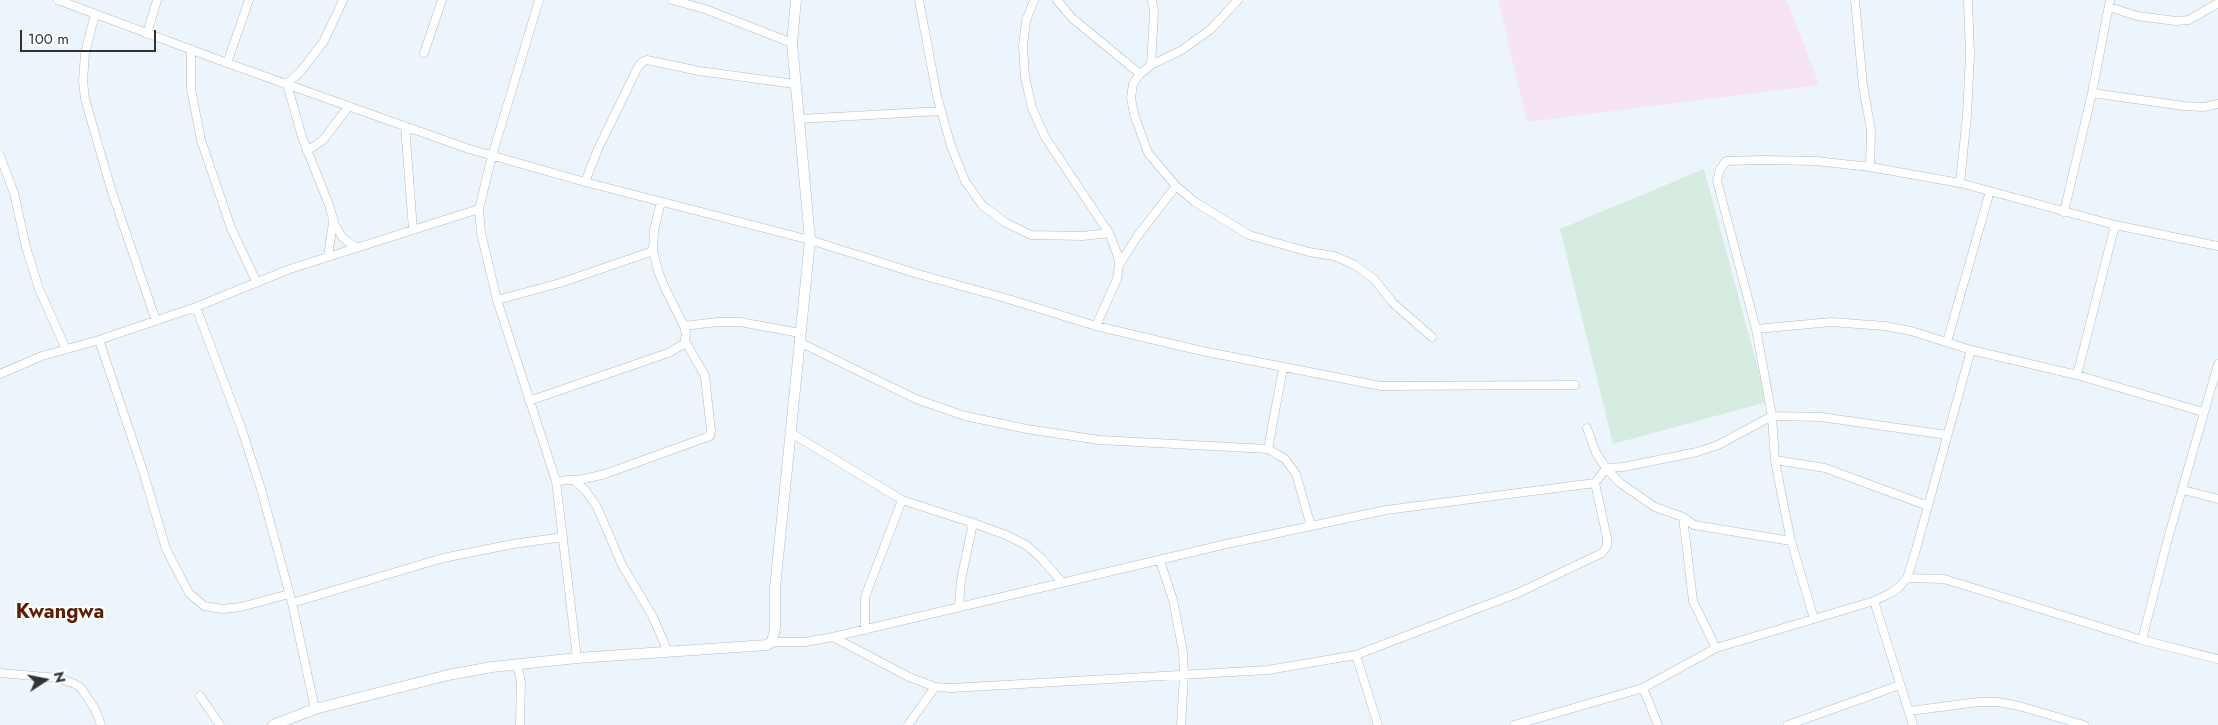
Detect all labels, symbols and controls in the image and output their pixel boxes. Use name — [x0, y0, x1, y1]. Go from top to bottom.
scale bar — [22, 20, 159, 52]
text: 100 m — [28, 28, 69, 50]
district label: Kwangwa — [16, 601, 104, 625]
north arrow — [20, 655, 70, 705]
text: N — [49, 670, 71, 685]

